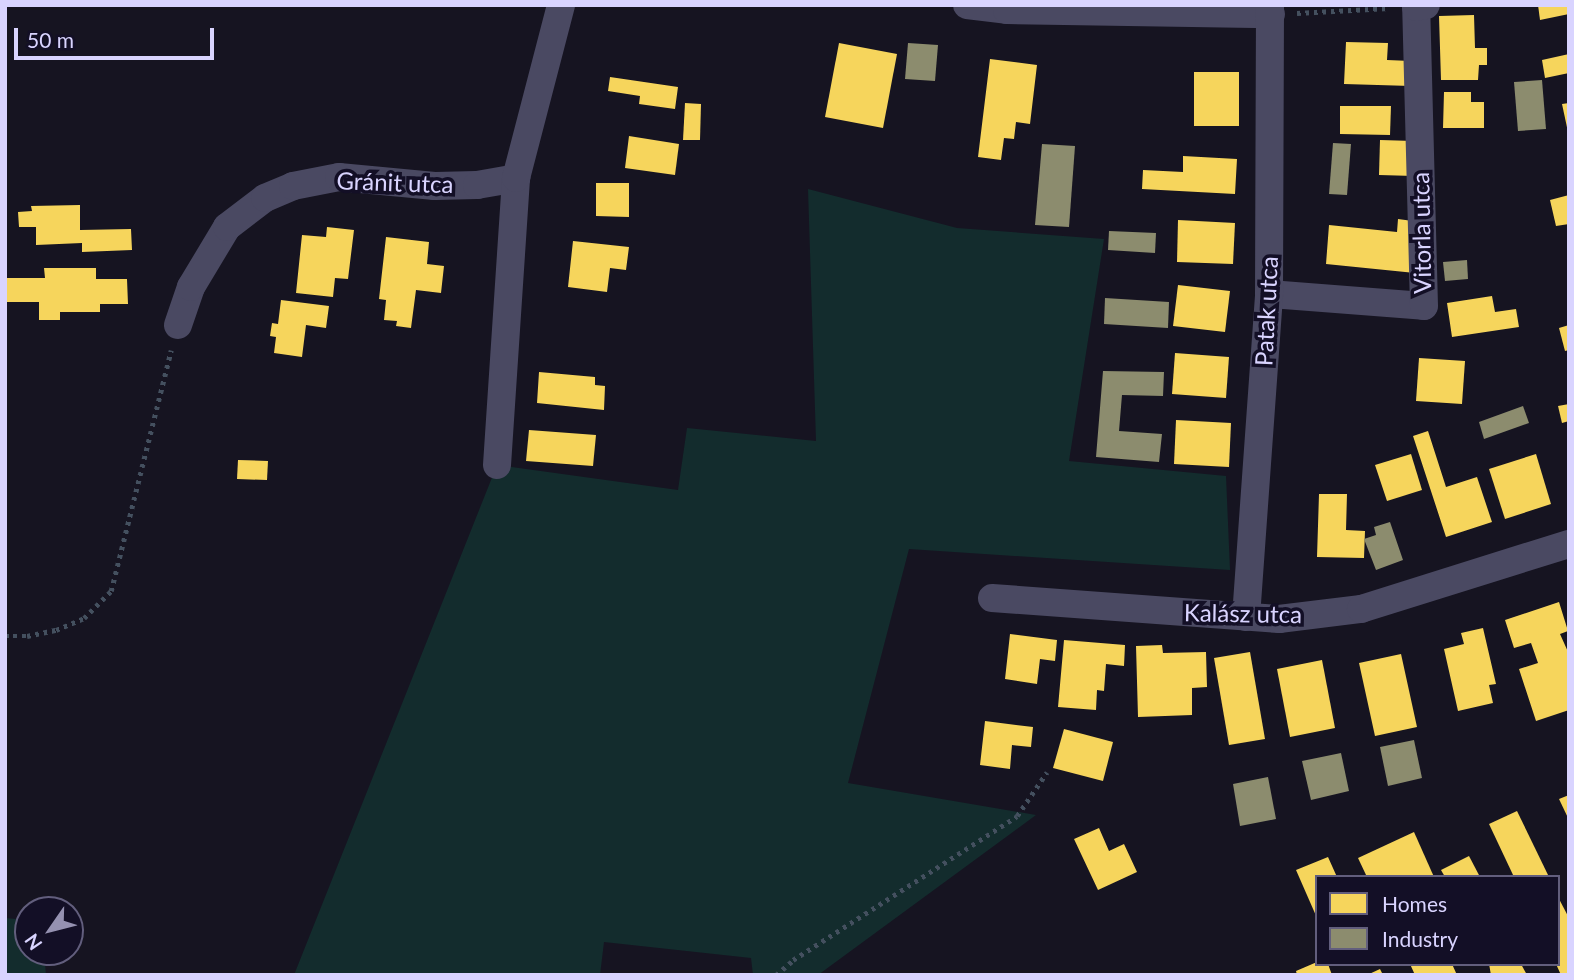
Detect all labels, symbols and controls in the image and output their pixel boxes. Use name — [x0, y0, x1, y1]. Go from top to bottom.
scale bar — [18, 14, 217, 58]
text: 50 m — [27, 27, 74, 52]
street label: Gránit utca — [336, 166, 454, 198]
street label: Vitorla utca — [1406, 172, 1436, 294]
street label: Patak utca — [1249, 255, 1283, 367]
street label: Kalász utca — [1184, 598, 1302, 628]
legend — [1315, 875, 1560, 966]
text: Homes — [1382, 891, 1447, 916]
north arrow — [14, 896, 84, 966]
text: Industry — [1382, 926, 1458, 951]
text: N — [19, 930, 47, 955]

